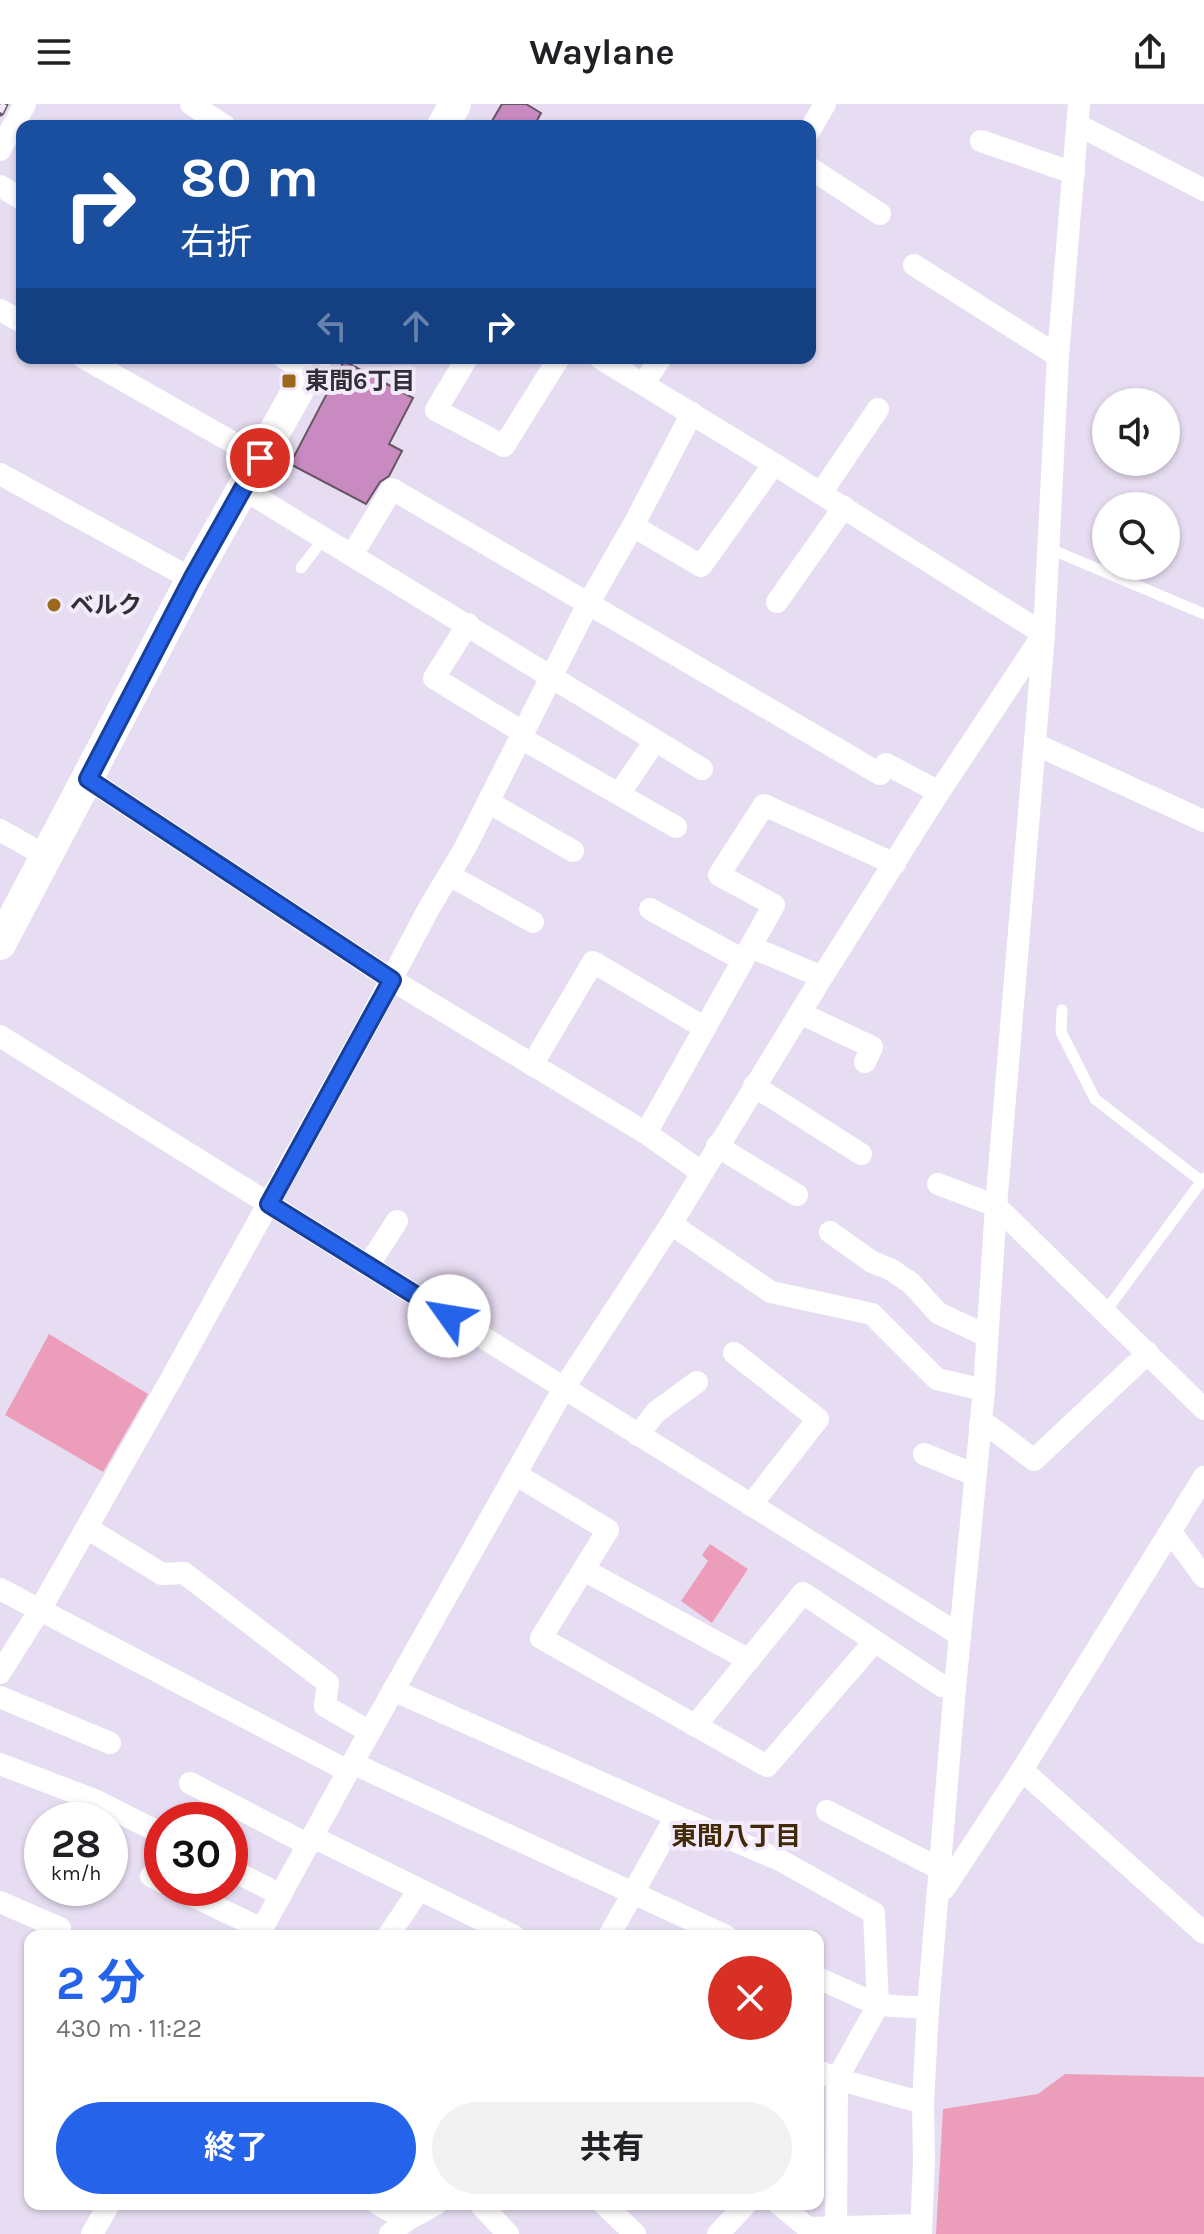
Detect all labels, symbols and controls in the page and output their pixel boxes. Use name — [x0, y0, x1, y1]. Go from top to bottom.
icon: menu — [32, 30, 76, 74]
icon: share — [1128, 30, 1172, 74]
text: Waylane — [529, 31, 675, 73]
text: 80 m — [180, 145, 319, 210]
icon: right — [48, 152, 152, 256]
text: 右折 — [180, 221, 252, 263]
icon: left — [310, 304, 354, 348]
icon: ahead — [394, 304, 438, 348]
icon: right — [478, 304, 522, 348]
place label: 東間6丁目 — [305, 367, 416, 395]
marker: 東間6丁目 — [280, 372, 298, 390]
map controls — [1092, 388, 1180, 580]
button: sound — [1092, 388, 1180, 476]
pin — [226, 424, 294, 492]
icon: arrive — [238, 436, 282, 480]
button: search — [1092, 492, 1180, 580]
place label: ベルク — [70, 591, 142, 619]
marker: ベルク — [45, 596, 63, 614]
position arrow — [407, 1274, 491, 1358]
speed limit sign: 30 — [144, 1802, 248, 1906]
text: 28 — [51, 1820, 101, 1867]
district label: 東間八丁目 — [671, 1821, 801, 1852]
text: km/h — [51, 1862, 101, 1885]
text: 2 分 — [56, 1955, 145, 2011]
button: close — [708, 1956, 792, 2040]
text: 430 m · 11:22 — [56, 2013, 202, 2044]
button: 終了 — [56, 2102, 416, 2194]
button: 共有 — [432, 2102, 792, 2194]

